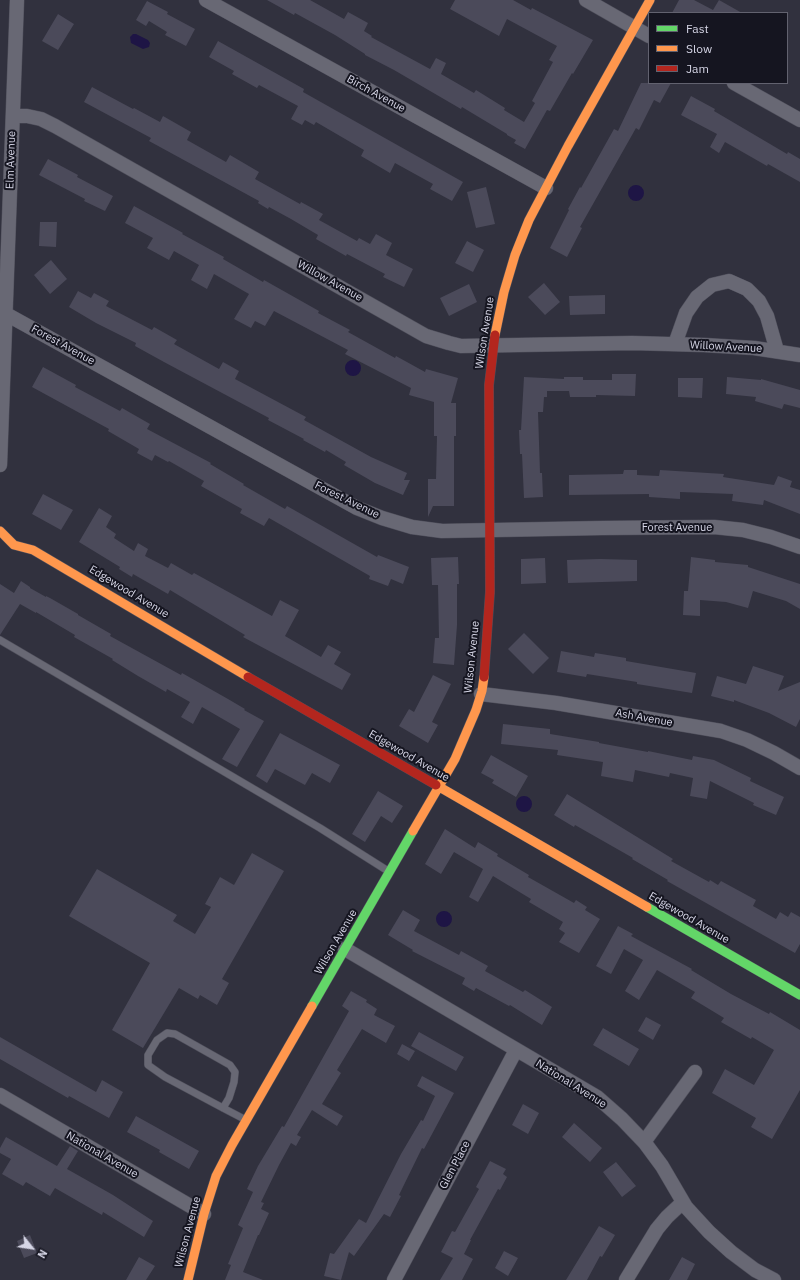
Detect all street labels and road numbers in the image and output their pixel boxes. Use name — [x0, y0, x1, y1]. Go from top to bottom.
street label: Birch Avenue — [344, 72, 408, 116]
street label: Elm Avenue — [3, 131, 19, 189]
street label: Willow Avenue — [295, 258, 365, 304]
street label: Wilson Avenue — [473, 296, 497, 370]
street label: Forest Avenue — [29, 322, 97, 368]
street label: Willow Avenue — [690, 339, 762, 355]
street label: Forest Avenue — [312, 479, 382, 521]
street label: Forest Avenue — [642, 521, 712, 535]
street label: Edgewood Avenue — [87, 563, 171, 621]
street label: Wilson Avenue — [462, 620, 482, 694]
street label: Ash Avenue — [614, 706, 674, 730]
street label: Edgewood Avenue — [366, 728, 452, 784]
street label: Edgewood Avenue — [646, 890, 732, 946]
street label: Wilson Avenue — [312, 907, 360, 977]
street label: National Avenue — [533, 1057, 609, 1111]
street label: National Avenue — [64, 1129, 140, 1181]
street label: Glen Place — [437, 1139, 473, 1191]
street label: Wilson Avenue — [172, 1195, 204, 1269]

